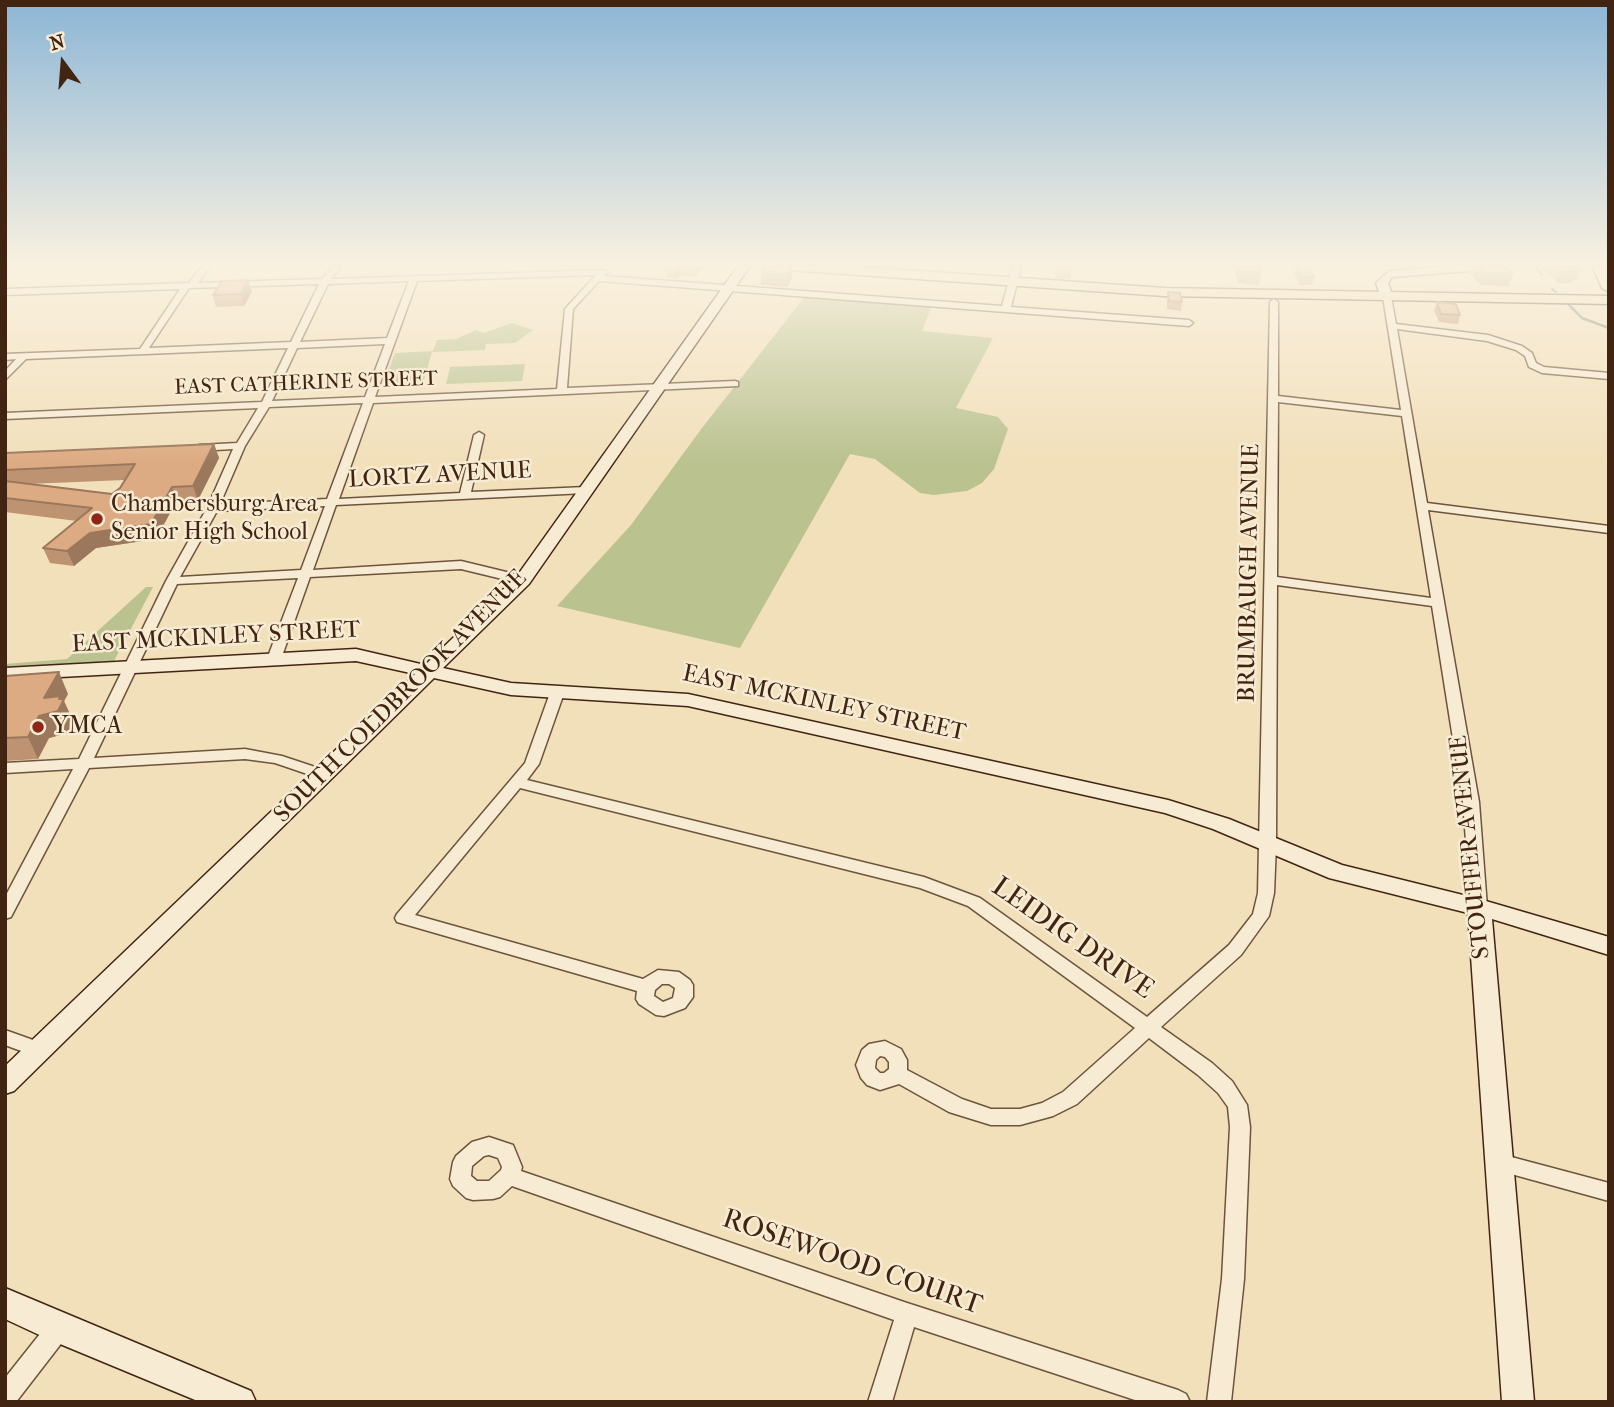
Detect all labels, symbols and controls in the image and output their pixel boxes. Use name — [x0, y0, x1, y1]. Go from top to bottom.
north arrow — [28, 28, 98, 98]
text: N — [47, 30, 67, 55]
street label: EAST CATHERINE STREET — [174, 367, 438, 401]
street label: BRUMBAUGH AVENUE — [1233, 443, 1267, 703]
street label: LORTZ AVENUE — [348, 457, 532, 495]
place label: Chambersburg Area Senior High School — [111, 491, 318, 547]
marker: Chambersburg Area Senior High School — [89, 511, 105, 527]
street label: SOUTH COLDBROOK AVENUE — [269, 565, 533, 829]
street label: EAST MCKINLEY STREET — [71, 616, 361, 660]
street label: EAST MCKINLEY STREET — [680, 660, 968, 748]
place label: YMCA — [52, 713, 122, 741]
marker: YMCA — [30, 719, 46, 735]
street label: STOUFFER AVENUE — [1445, 734, 1497, 960]
street label: LEIDIG DRIVE — [985, 871, 1159, 1007]
street label: ROSEWOOD COURT — [718, 1203, 986, 1323]

